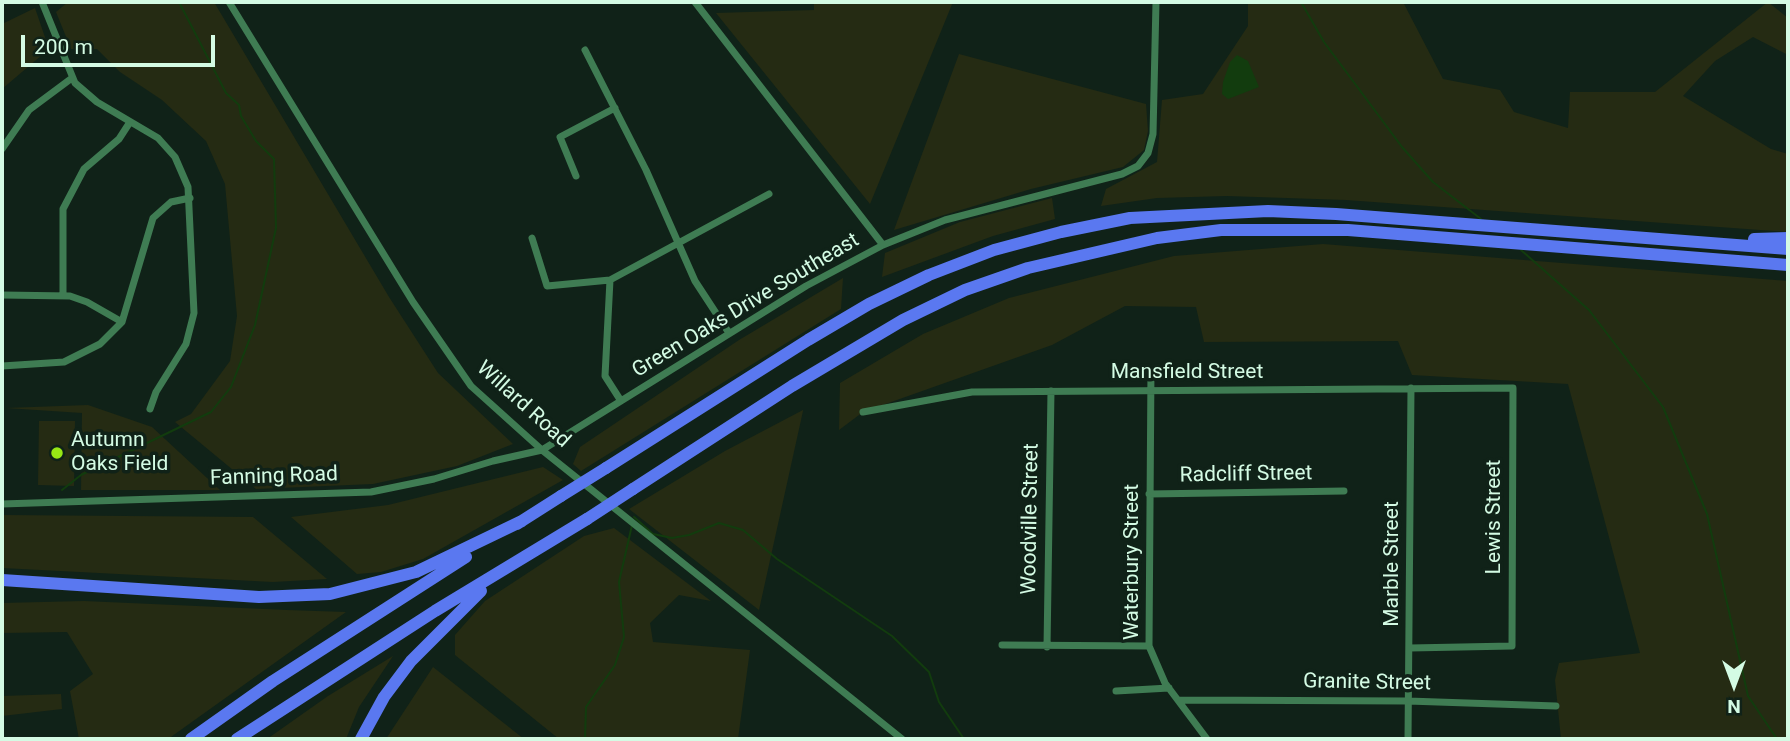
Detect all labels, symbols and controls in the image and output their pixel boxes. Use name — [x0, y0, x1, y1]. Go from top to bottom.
scale bar — [24, 21, 219, 65]
text: 200 m — [34, 35, 93, 59]
street label: Green Oaks Drive Southeast — [628, 228, 864, 384]
street label: Willard Road — [471, 356, 575, 454]
street label: Mansfield Street — [1111, 360, 1263, 386]
place label: Autumn Oaks Field — [71, 428, 168, 478]
street label: Woodville Street — [1017, 443, 1045, 595]
marker: Autumn Oaks Field — [49, 445, 65, 461]
street label: Lewis Street — [1482, 460, 1508, 574]
street label: Radcliff Street — [1179, 461, 1313, 489]
street label: Fanning Road — [210, 462, 338, 492]
street label: Waterbury Street — [1120, 484, 1146, 640]
street label: Marble Street — [1380, 501, 1406, 627]
north arrow — [1699, 650, 1769, 720]
street label: Granite Street — [1303, 669, 1431, 697]
text: N — [1727, 695, 1741, 718]

